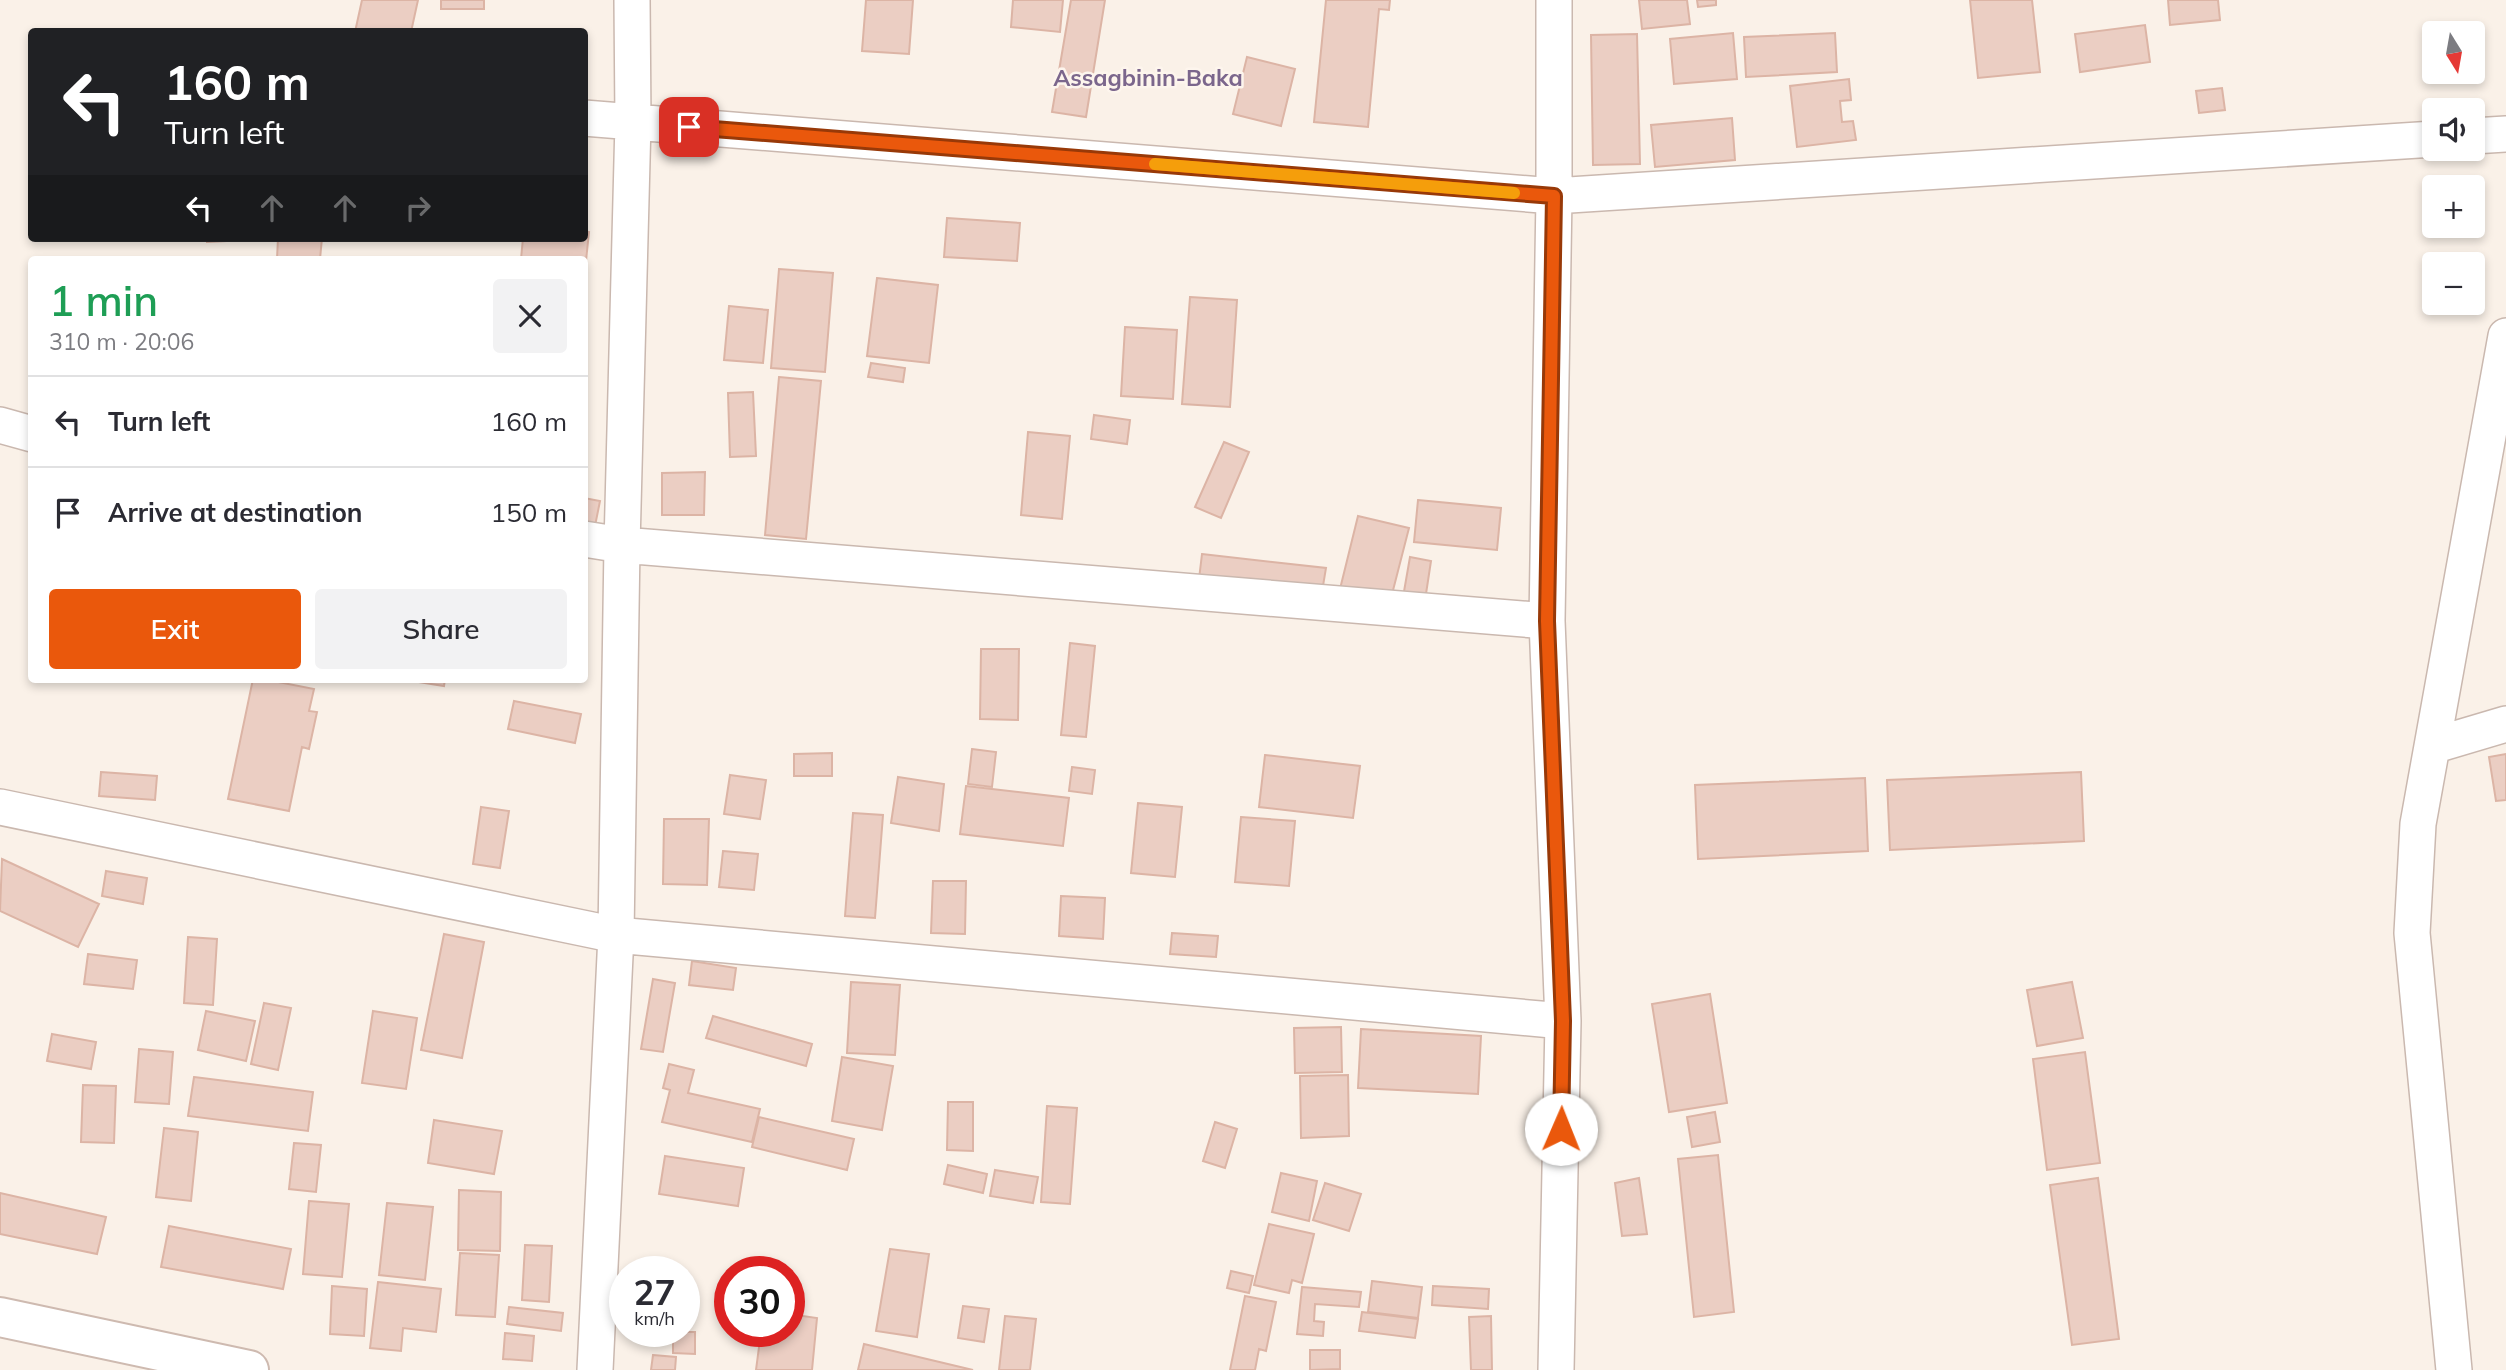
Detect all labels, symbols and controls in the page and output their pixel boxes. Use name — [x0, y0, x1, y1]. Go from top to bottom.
north arrow — [2422, 21, 2485, 84]
map controls — [2422, 21, 2485, 315]
text: 160 m — [164, 51, 310, 112]
icon: left — [49, 56, 140, 147]
district label: Assagbinin-Baka — [1053, 63, 1243, 92]
pin — [659, 97, 719, 157]
button: sound — [2422, 98, 2485, 161]
icon: arrive — [670, 108, 708, 146]
text: Turn left — [164, 112, 284, 152]
button: + — [2422, 175, 2485, 238]
icon: left — [180, 189, 218, 227]
icon: ahead — [253, 189, 291, 227]
icon: ahead — [326, 189, 364, 227]
icon: right — [399, 189, 437, 227]
button: − — [2422, 252, 2485, 315]
text: 1 min — [49, 274, 158, 327]
button: close — [493, 279, 567, 353]
text: 310 m · 20:06 — [49, 327, 194, 356]
icon: left — [49, 403, 87, 441]
text: Turn left — [108, 405, 210, 438]
text: 160 m — [491, 405, 567, 438]
icon: arrive — [49, 494, 87, 532]
text: Arrive at destination — [108, 496, 363, 529]
text: 150 m — [491, 496, 567, 529]
button: Exit — [49, 589, 301, 669]
button: Share — [315, 589, 567, 669]
position arrow — [1524, 1092, 1598, 1166]
speed limit sign: 30 — [714, 1256, 805, 1347]
text: 27 — [633, 1270, 676, 1314]
text: km/h — [634, 1307, 675, 1330]

